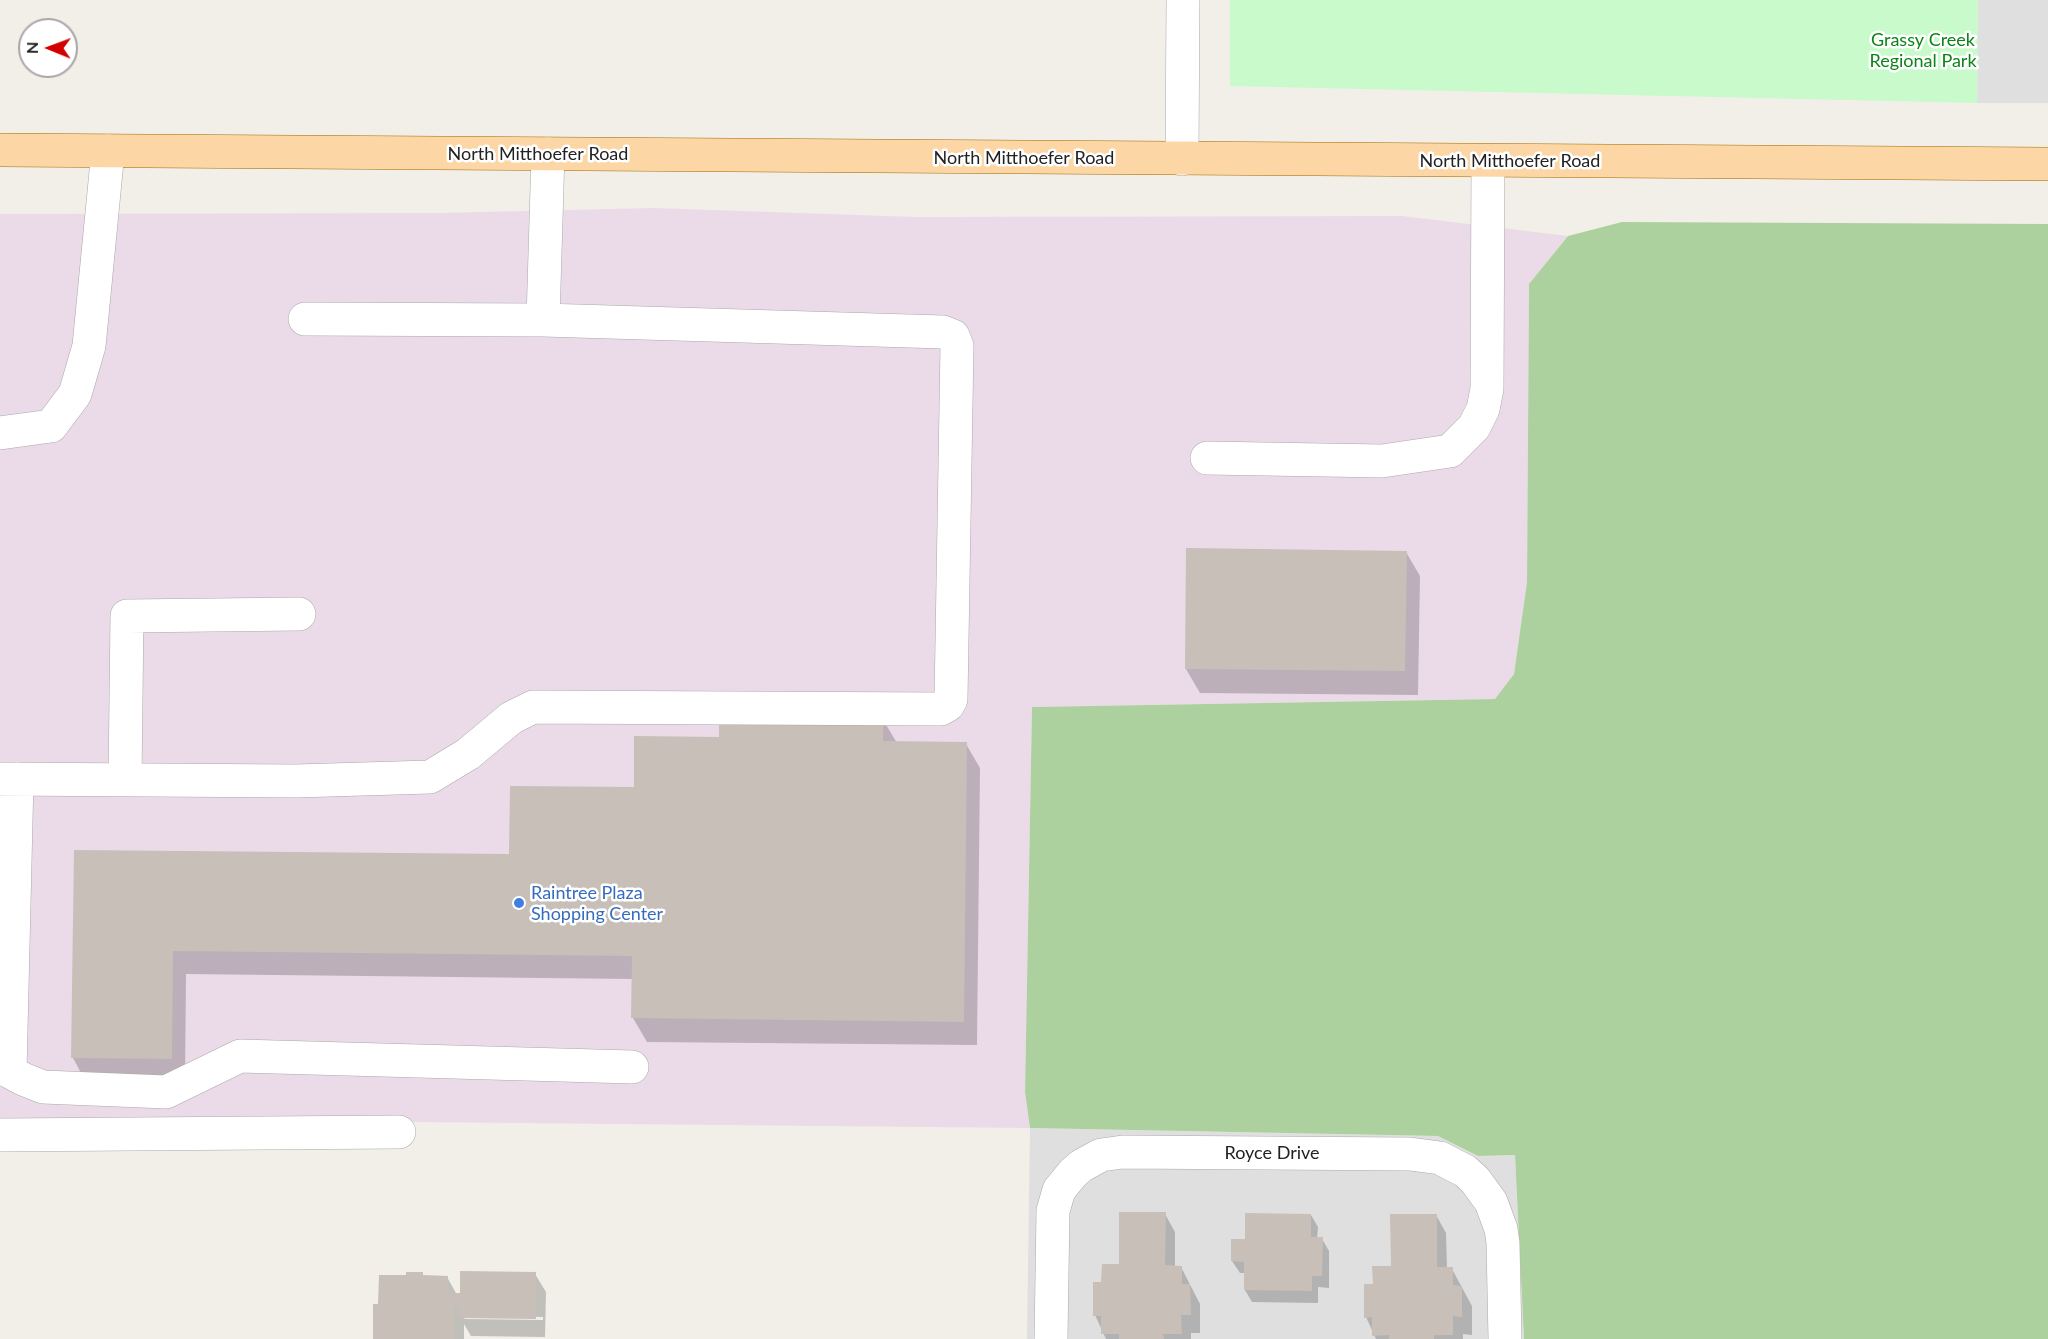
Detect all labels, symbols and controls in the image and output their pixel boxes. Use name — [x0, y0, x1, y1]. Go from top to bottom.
north arrow — [18, 18, 78, 78]
park label: Grassy Creek Regional Park — [1869, 29, 1977, 72]
text: N — [22, 41, 41, 54]
street label: North Mitthoefer Road — [448, 143, 628, 165]
street label: North Mitthoefer Road — [934, 147, 1114, 169]
street label: North Mitthoefer Road — [1420, 150, 1600, 172]
place label: Raintree Plaza Shopping Center — [531, 882, 663, 924]
marker: Raintree Plaza Shopping Center — [512, 896, 526, 910]
street label: Royce Drive — [1224, 1142, 1320, 1164]

